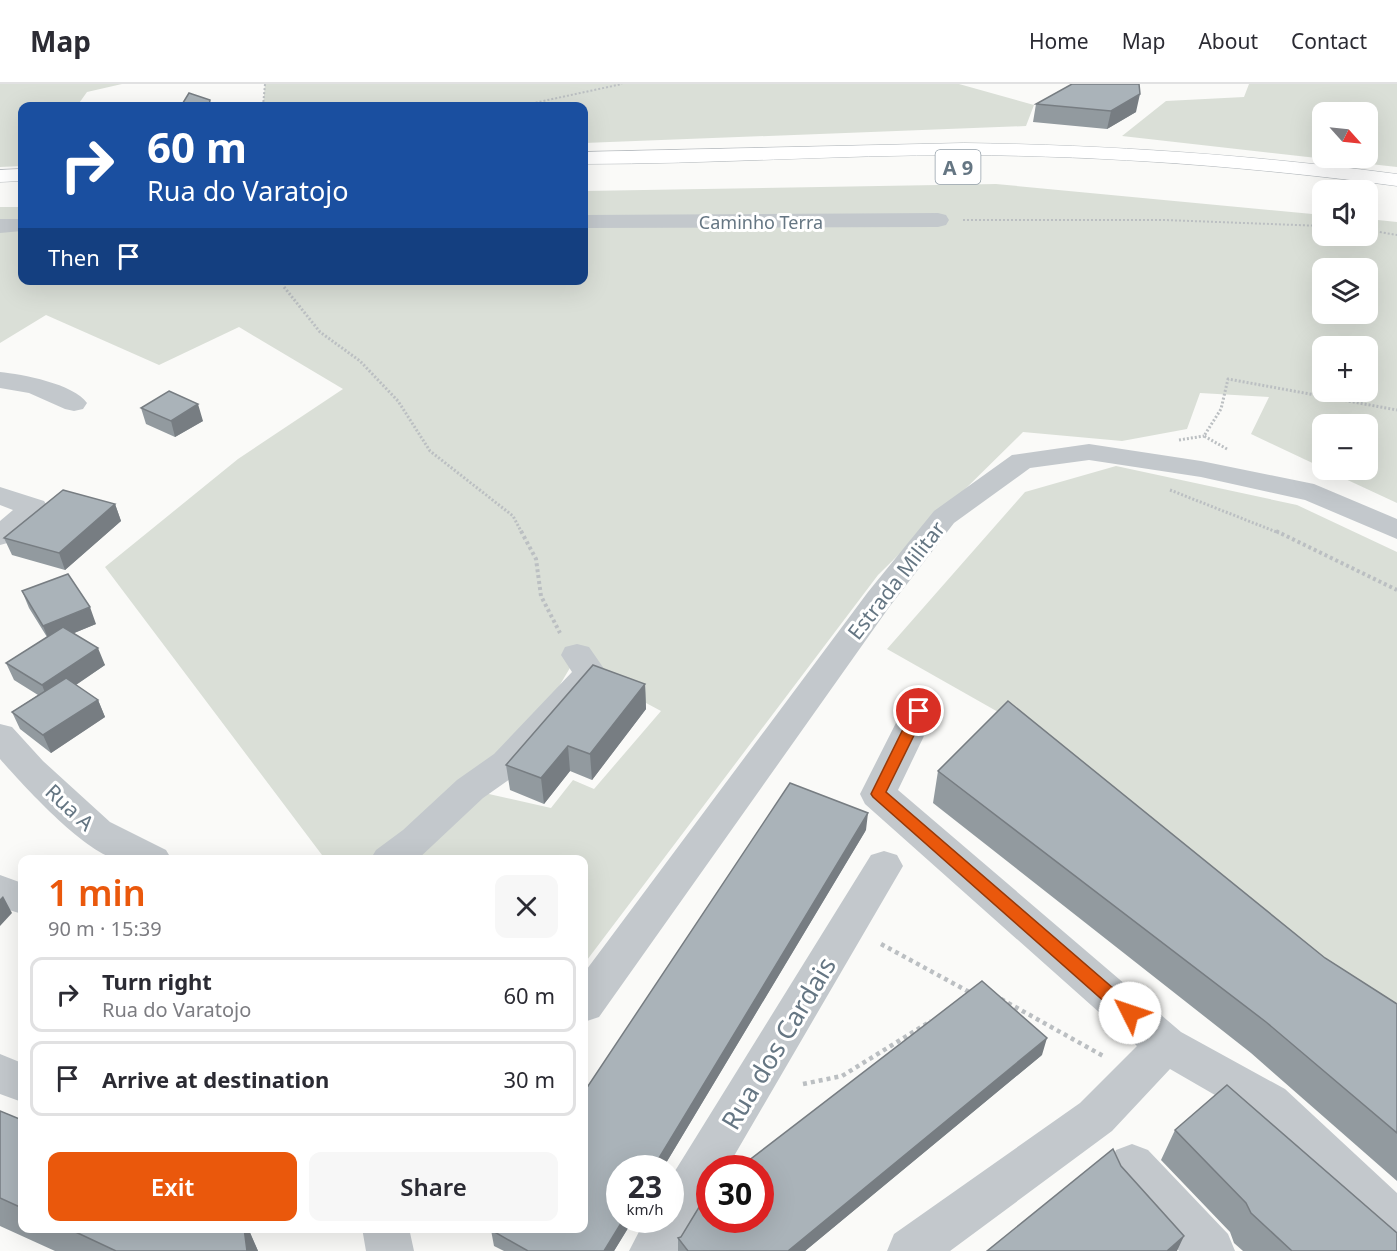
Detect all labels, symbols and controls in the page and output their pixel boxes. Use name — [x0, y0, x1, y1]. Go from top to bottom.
text: Map — [30, 22, 91, 60]
text: Home — [1029, 27, 1089, 55]
text: Map — [1122, 27, 1165, 55]
text: About — [1198, 27, 1258, 55]
text: Contact — [1291, 27, 1367, 55]
north arrow — [1312, 102, 1378, 168]
map controls — [1312, 102, 1378, 480]
text: 60 m — [147, 118, 247, 175]
icon: right — [48, 126, 126, 204]
road number: A 9 — [936, 150, 980, 184]
text: Rua do Varatojo — [147, 172, 349, 209]
button: sound — [1312, 180, 1378, 246]
street label: Caminho Terra — [699, 210, 823, 234]
icon: arrive — [112, 240, 145, 273]
text: Then — [48, 242, 100, 272]
button: layers — [1312, 258, 1378, 324]
button: + — [1312, 336, 1378, 402]
button: − — [1312, 414, 1378, 480]
street label: Estrada Militar — [841, 515, 951, 645]
pin — [893, 685, 944, 736]
icon: arrive — [902, 694, 935, 727]
street label: Rua A — [40, 777, 101, 837]
text: 1 min — [48, 868, 146, 917]
button: close — [495, 875, 558, 938]
text: 90 m · 15:39 — [48, 915, 162, 942]
street label: Rua dos Cardais — [712, 950, 844, 1136]
text: Turn right — [102, 966, 212, 996]
icon: right — [51, 978, 84, 1011]
text: 60 m — [504, 980, 555, 1010]
position arrow — [1098, 981, 1162, 1045]
text: Rua do Varatojo — [102, 996, 251, 1023]
icon: arrive — [51, 1062, 84, 1095]
text: Arrive at destination — [102, 1064, 329, 1094]
text: 30 m — [504, 1064, 555, 1094]
button: Exit — [48, 1152, 297, 1221]
button: Share — [309, 1152, 558, 1221]
speed limit sign: 30 — [696, 1155, 774, 1233]
text: 23 — [628, 1166, 662, 1207]
text: km/h — [627, 1199, 663, 1219]

